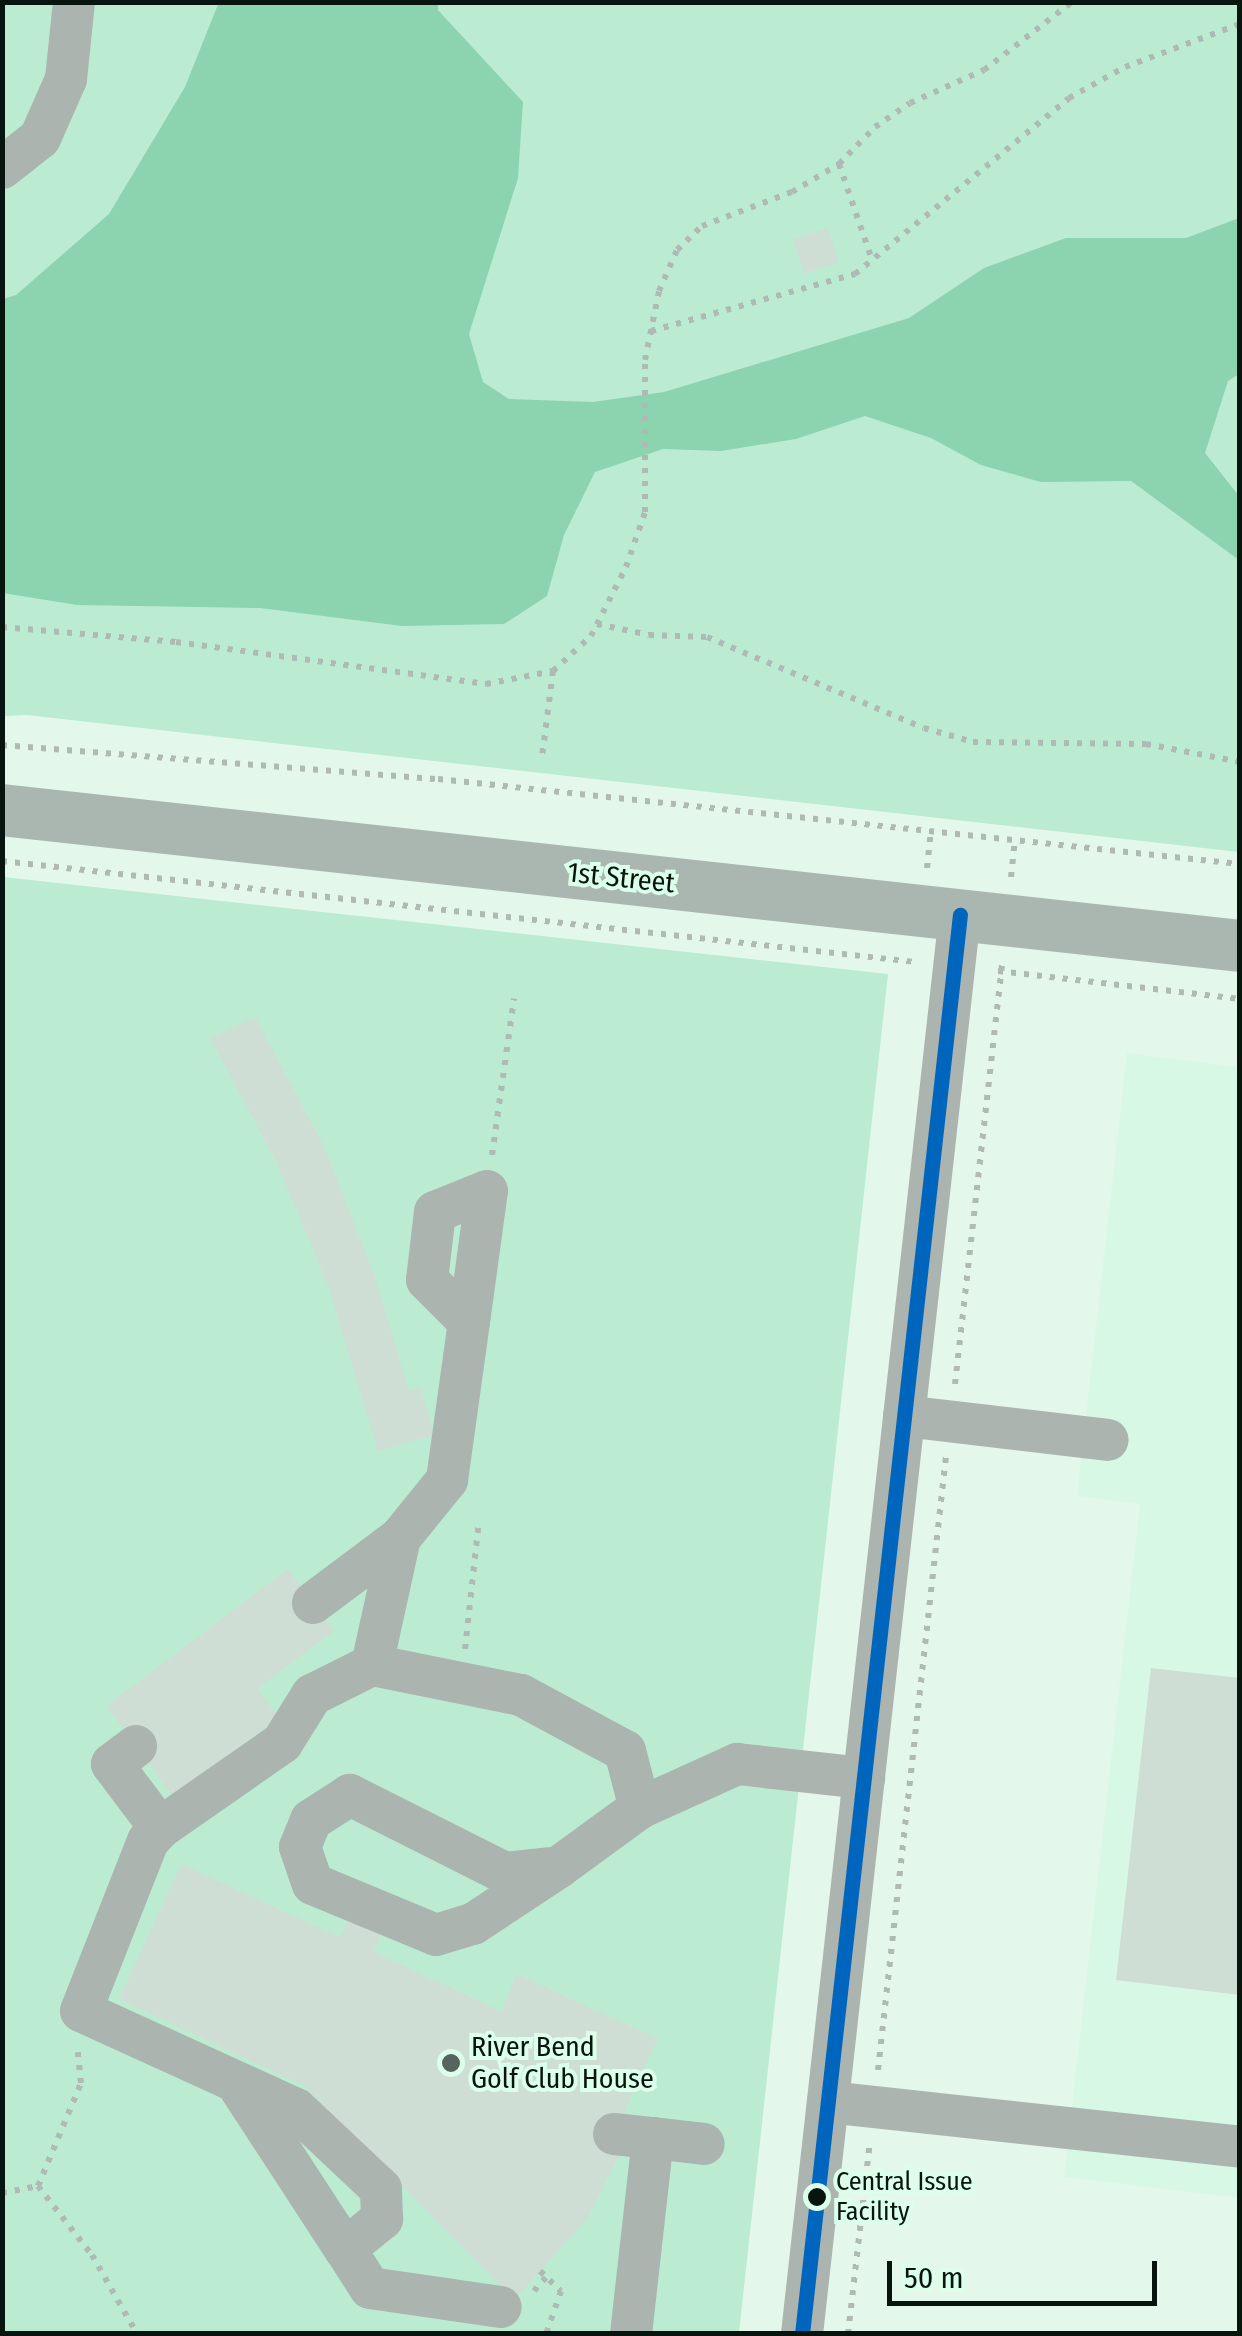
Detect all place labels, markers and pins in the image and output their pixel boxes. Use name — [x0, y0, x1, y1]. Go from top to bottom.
place label: River Bend Golf Club House — [471, 2030, 654, 2096]
marker: River Bend Golf Club House — [440, 2052, 462, 2074]
place label: Central Issue Facility — [836, 2166, 973, 2228]
marker: Central Issue Facility — [807, 2187, 827, 2207]

